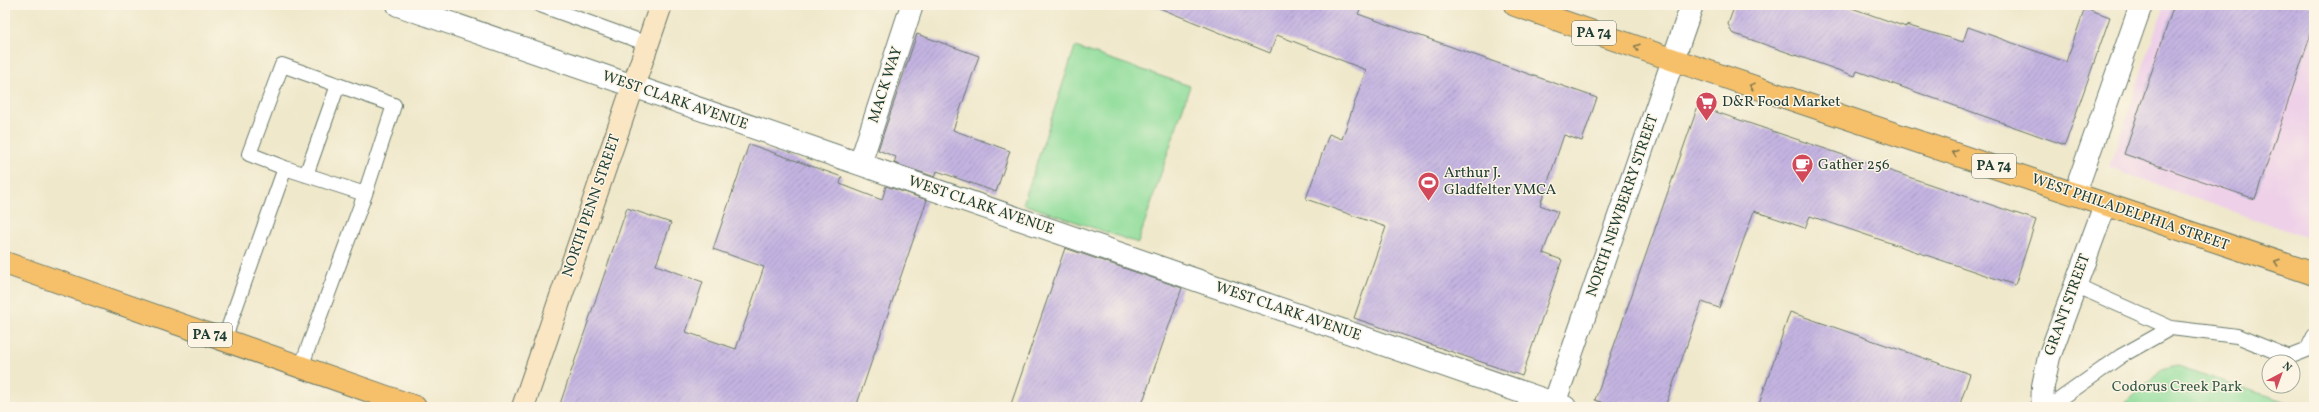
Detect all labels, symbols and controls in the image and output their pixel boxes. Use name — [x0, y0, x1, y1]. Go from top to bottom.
road number: PA 74 — [1572, 21, 1616, 45]
street label: MACK WAY — [864, 44, 908, 126]
one-way arrow — [1633, 44, 1640, 52]
street label: WEST CLARK AVENUE — [599, 66, 751, 136]
one-way arrow — [1748, 82, 1755, 91]
supermarket icon: D&R Food Market — [1694, 89, 1720, 122]
place label: D&R Food Market — [1722, 92, 1840, 113]
street label: NORTH NEWBERRY STREET — [1582, 112, 1664, 300]
street label: NORTH PENN STREET — [558, 132, 626, 280]
one-way arrow — [1952, 149, 1959, 158]
cafe icon: Gather 256 — [1789, 152, 1815, 185]
road number: PA 74 — [1972, 154, 2016, 178]
place label: Gather 256 — [1818, 155, 1890, 176]
place label: Arthur J. Gladfelter YMCA — [1444, 163, 1557, 201]
sports icon: Arthur J. Gladfelter YMCA — [1415, 169, 1441, 202]
street label: WEST PHILADELPHIA STREET — [2029, 169, 2232, 257]
street label: WEST CLARK AVENUE — [905, 171, 1057, 241]
street label: GRANT STREET — [2040, 251, 2096, 359]
one-way arrow — [2273, 259, 2280, 267]
street label: WEST CLARK AVENUE — [1212, 277, 1364, 347]
road number: PA 74 — [188, 323, 232, 347]
north arrow — [2261, 354, 2301, 394]
text: N — [2279, 359, 2295, 376]
park label: Codorus Creek Park — [2112, 377, 2242, 398]

